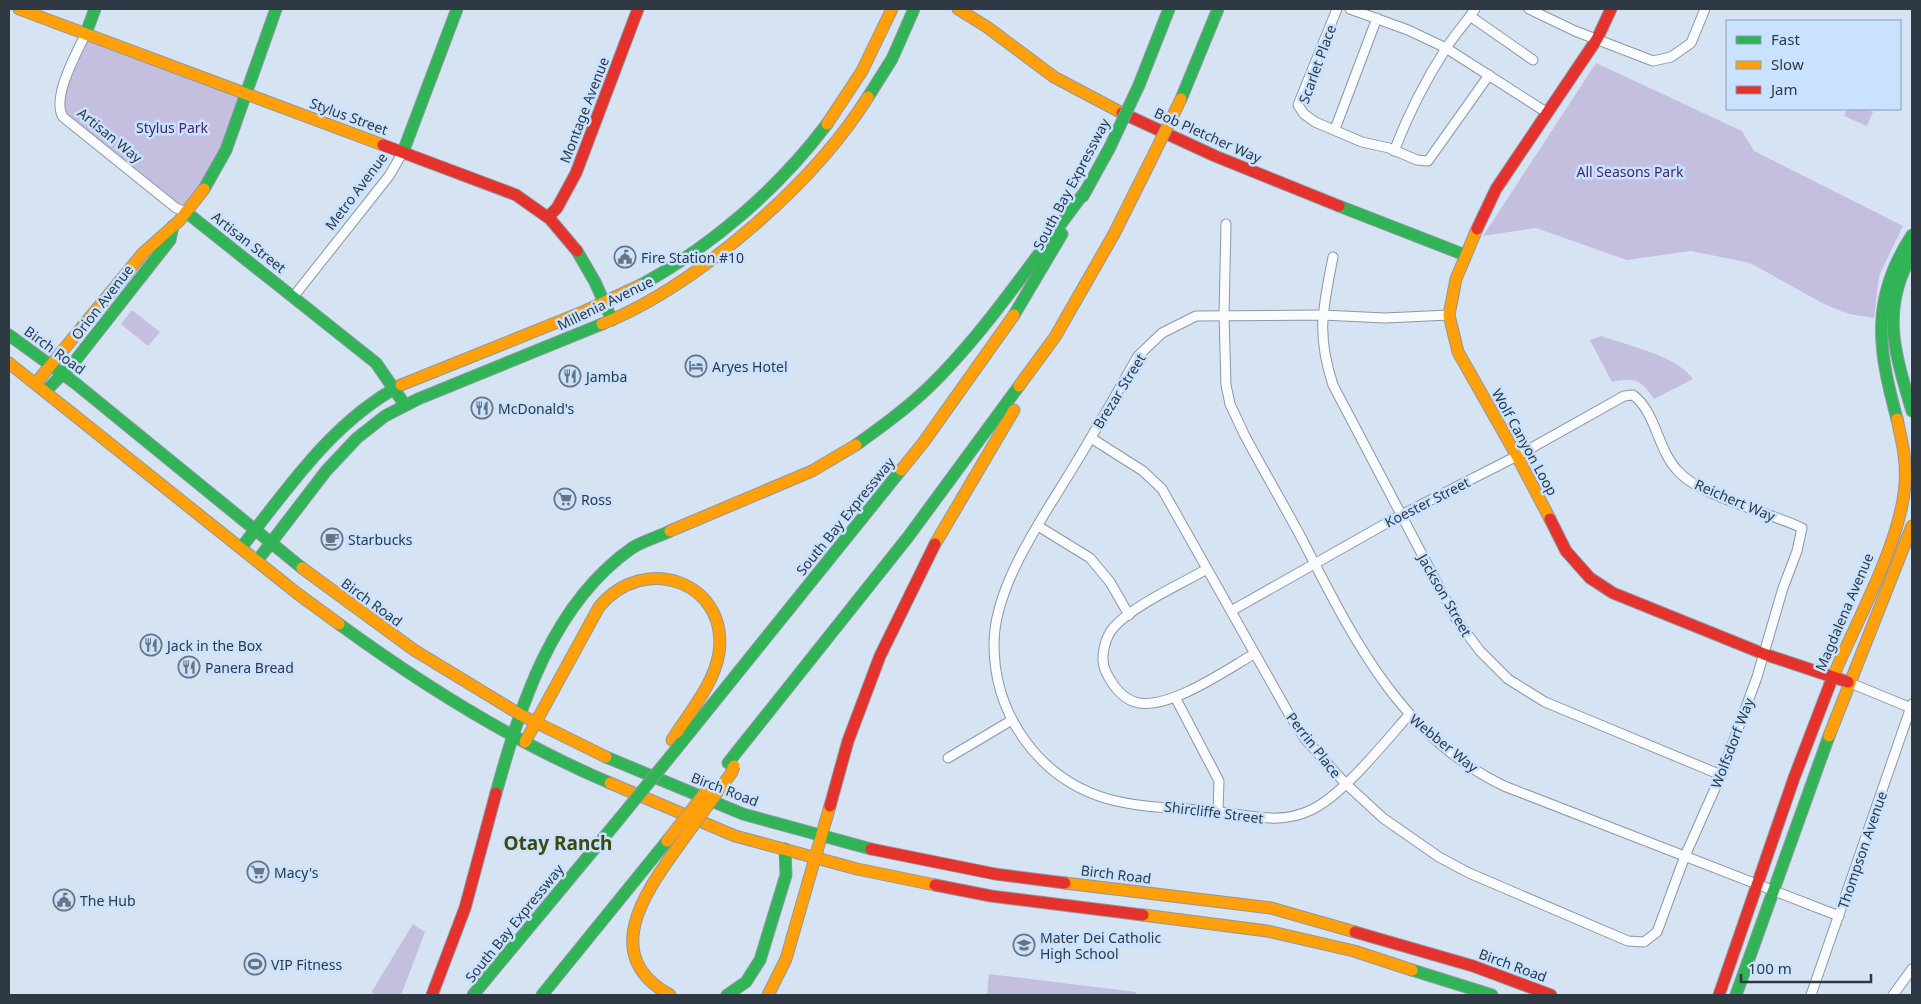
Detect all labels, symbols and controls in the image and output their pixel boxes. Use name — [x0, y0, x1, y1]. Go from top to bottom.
legend — [1726, 20, 1901, 110]
street label: Scarlet Place — [1294, 22, 1340, 106]
text: Fast — [1771, 29, 1800, 49]
street label: Montage Avenue — [555, 54, 613, 166]
text: Slow — [1771, 54, 1804, 74]
text: Jam — [1769, 79, 1798, 99]
street label: Stylus Street — [307, 93, 391, 139]
street label: Artisan Way — [74, 103, 147, 167]
street label: Bob Pletcher Way — [1151, 103, 1265, 167]
street label: South Bay Expressway — [1028, 114, 1114, 253]
park label: Stylus Park — [136, 118, 209, 137]
street label: Metro Avenue — [321, 148, 391, 234]
park label: All Seasons Park — [1576, 162, 1684, 181]
street label: Artisan Street — [208, 207, 290, 277]
public building icon: Fire Station #10 — [613, 245, 637, 269]
place label: Fire Station #10 — [641, 248, 744, 267]
street label: Orion Avenue — [67, 261, 137, 343]
street label: Millenia Avenue — [554, 272, 656, 334]
street label: Birch Road — [21, 321, 89, 379]
street label: Brezar Street — [1088, 350, 1150, 432]
hotel icon: Aryes Hotel — [684, 354, 708, 378]
place label: Aryes Hotel — [712, 357, 788, 376]
restaurant icon: Jamba — [558, 364, 582, 388]
place label: Jamba — [584, 367, 627, 386]
street label: Wolf Canyon Loop — [1488, 385, 1562, 499]
restaurant icon: McDonald's — [470, 396, 494, 420]
place label: McDonald's — [498, 399, 575, 418]
street label: South Bay Expressway — [792, 452, 899, 579]
street label: Koester Street — [1381, 472, 1473, 532]
street label: Reichert Way — [1692, 475, 1779, 526]
supermarket icon: Ross — [553, 487, 577, 511]
place label: Ross — [581, 490, 612, 509]
cafe icon: Starbucks — [320, 527, 344, 551]
place label: Starbucks — [348, 530, 413, 549]
street label: Jackson Street — [1413, 548, 1476, 640]
street label: Magdalena Avenue — [1811, 550, 1877, 674]
street label: Birch Road — [338, 573, 406, 631]
restaurant icon: Jack in the Box — [139, 633, 163, 657]
place label: Jack in the Box — [165, 636, 263, 655]
restaurant icon: Panera Bread — [177, 655, 201, 679]
place label: Panera Bread — [205, 658, 294, 677]
street label: Wolfsdorf Way — [1706, 694, 1758, 791]
street label: Perrin Place — [1282, 708, 1346, 782]
street label: Webber Way — [1406, 710, 1483, 777]
street label: Birch Road — [689, 767, 761, 811]
street label: Thompson Avenue — [1833, 789, 1891, 911]
street label: Shircliffe Street — [1163, 796, 1265, 828]
district label: Otay Ranch — [504, 830, 612, 856]
street label: South Bay Expressway — [461, 859, 568, 986]
supermarket icon: Macy's — [246, 860, 270, 884]
street label: Birch Road — [1080, 860, 1152, 888]
place label: Macy's — [274, 863, 319, 882]
public building icon: The Hub — [52, 888, 76, 912]
place label: The Hub — [80, 891, 136, 910]
place label: Mater Dei Catholic High School — [1040, 928, 1161, 963]
school or university icon: Mater Dei Catholic High School — [1012, 933, 1036, 957]
street label: Birch Road — [1476, 944, 1550, 986]
sports icon: VIP Fitness — [243, 952, 267, 976]
scale bar — [1741, 952, 1871, 984]
place label: VIP Fitness — [271, 955, 342, 974]
text: 100 m — [1748, 958, 1792, 978]

